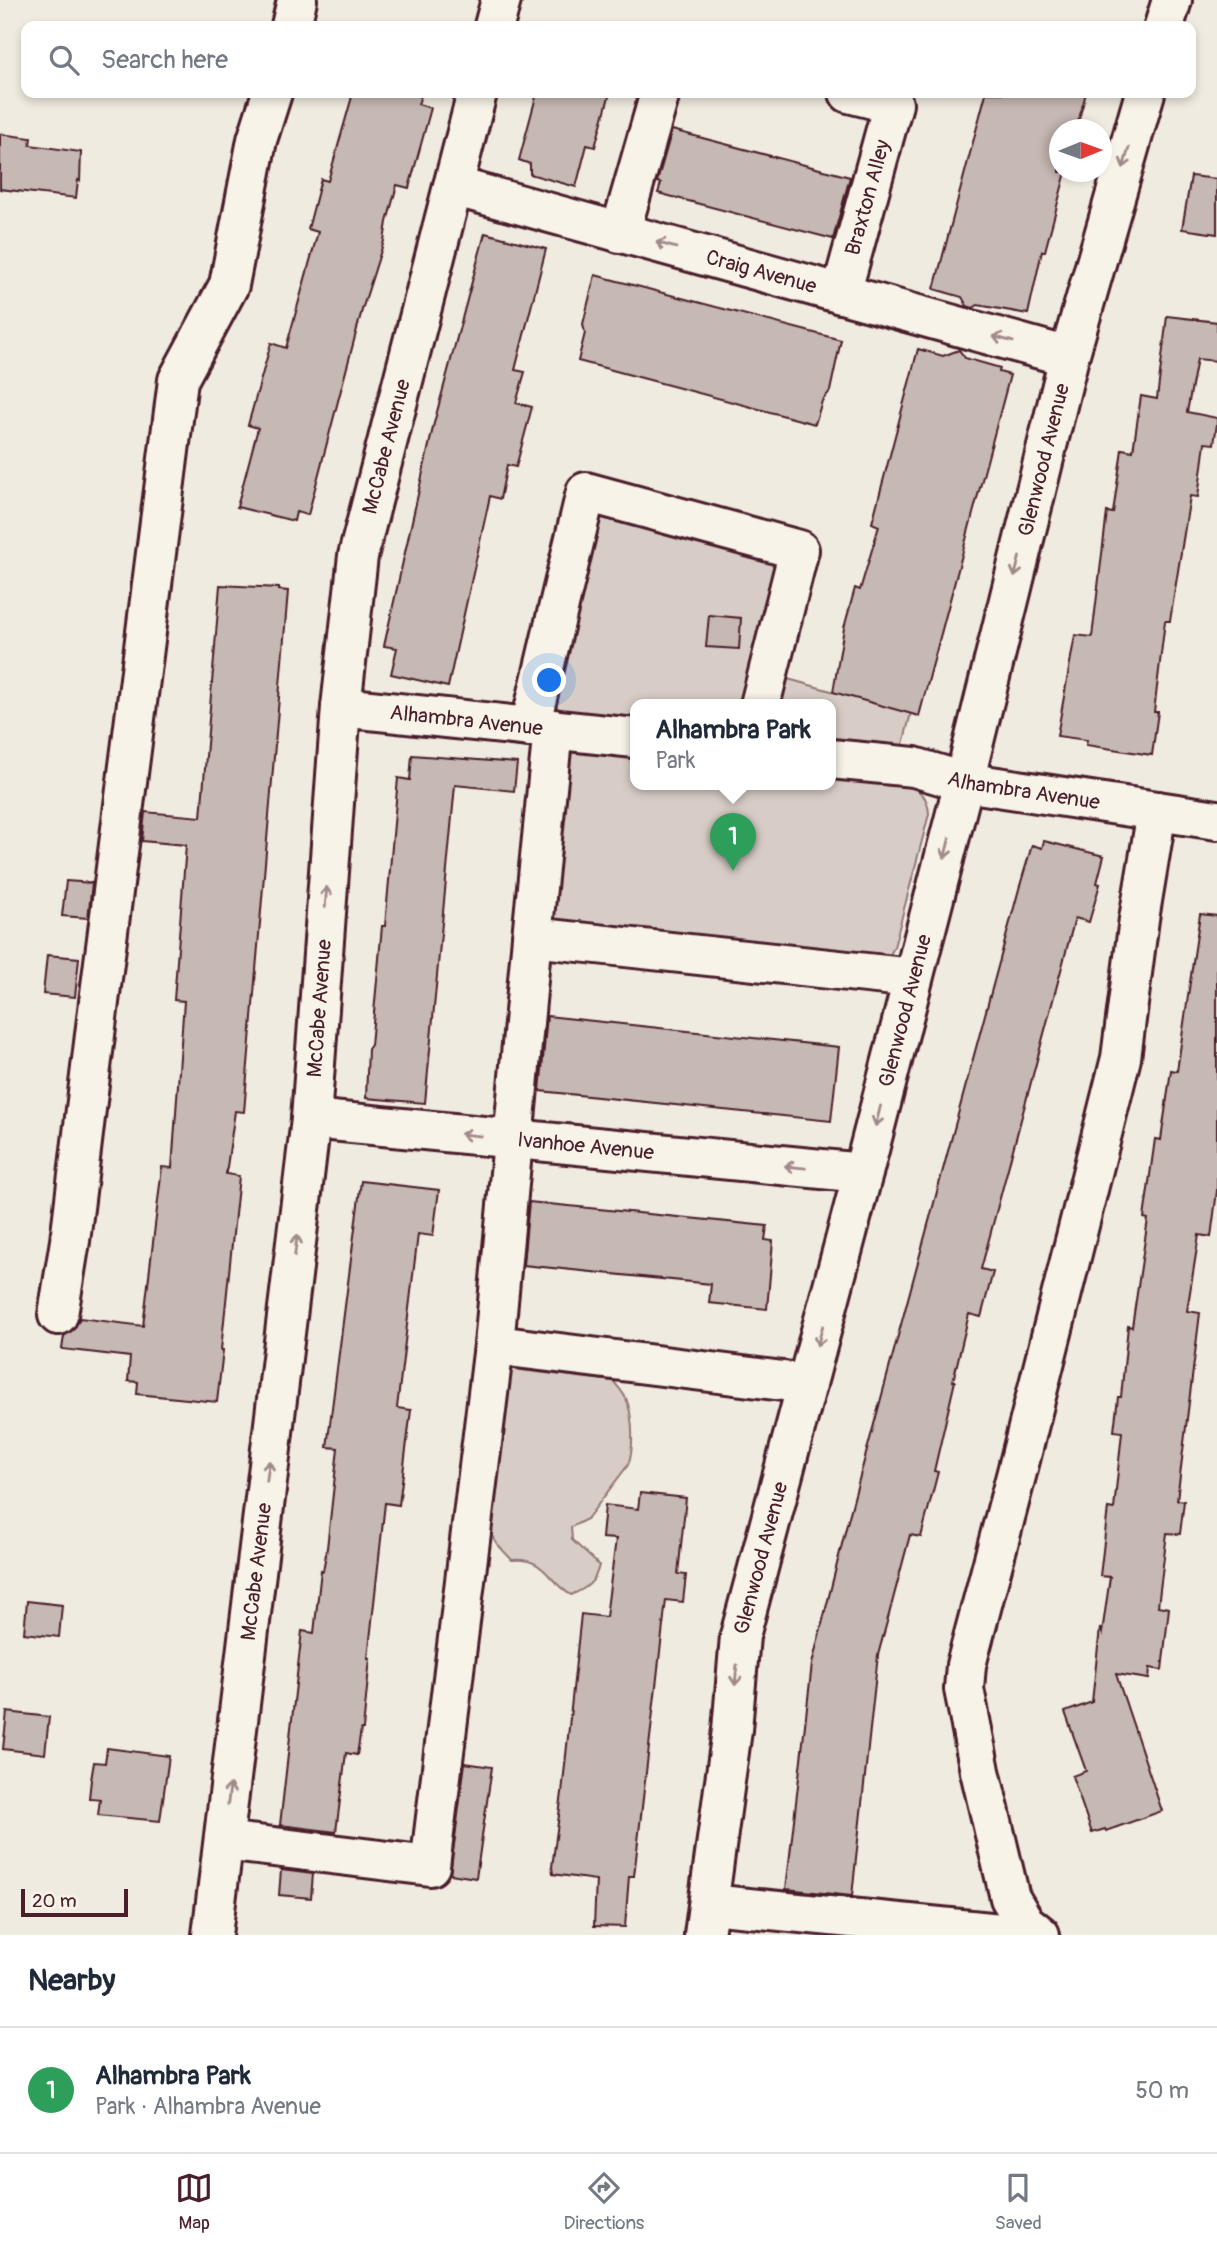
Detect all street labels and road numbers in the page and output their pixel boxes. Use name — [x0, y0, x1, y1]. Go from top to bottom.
street label: Braxton Alley — [839, 137, 897, 258]
street label: Craig Avenue — [703, 244, 820, 300]
street label: McCabe Avenue — [356, 376, 417, 517]
street label: Glenwood Avenue — [1012, 380, 1076, 539]
street label: Alhambra Avenue — [388, 699, 545, 742]
street label: Alhambra Avenue — [944, 765, 1102, 816]
street label: Glenwood Avenue — [873, 931, 938, 1090]
street label: McCabe Avenue — [301, 938, 338, 1078]
street label: Ivanhoe Avenue — [516, 1126, 656, 1167]
street label: Glenwood Avenue — [728, 1478, 795, 1637]
street label: McCabe Avenue — [235, 1501, 278, 1642]

